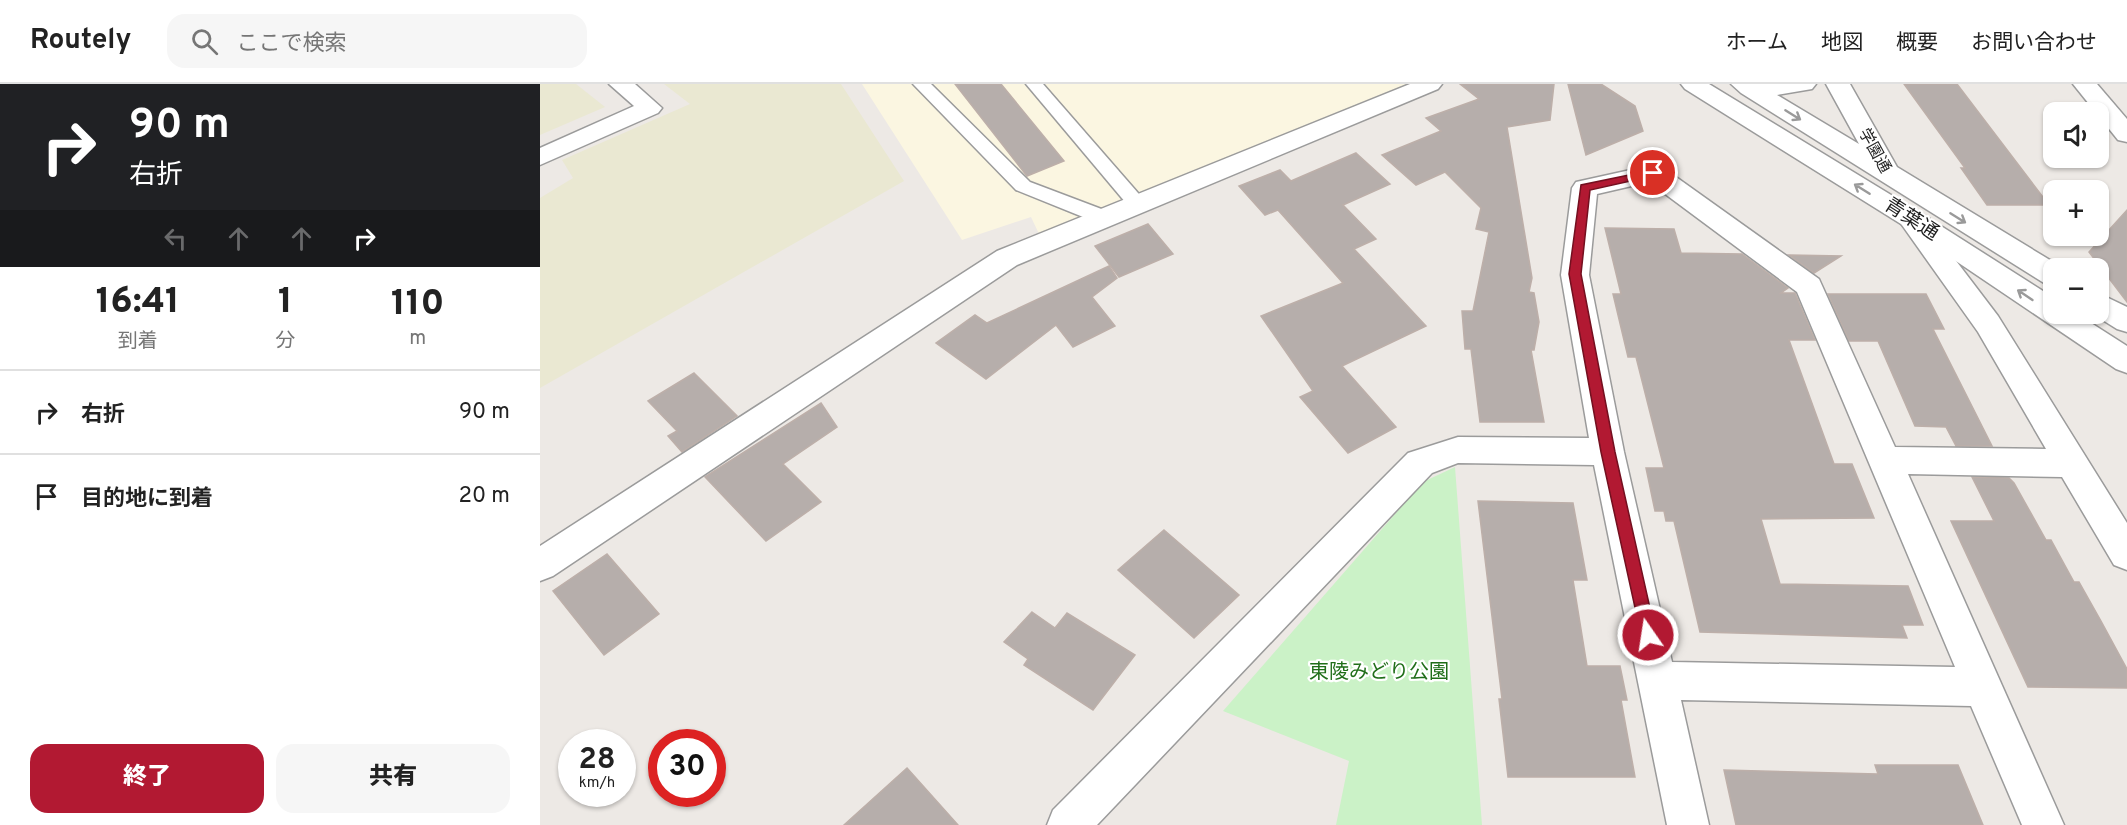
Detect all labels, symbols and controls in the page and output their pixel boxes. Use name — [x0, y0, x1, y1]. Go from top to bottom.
search box — [167, 14, 587, 68]
text: Routely — [30, 23, 131, 59]
icon: search — [188, 25, 221, 58]
text: ホーム — [1726, 30, 1788, 57]
text: 地図 — [1821, 30, 1863, 57]
text: 概要 — [1896, 30, 1938, 57]
text: お問い合わせ — [1971, 30, 2097, 57]
text: ここで検索 — [236, 31, 346, 58]
text: 90 m — [129, 100, 230, 153]
map controls — [2043, 102, 2109, 324]
button: sound — [2043, 102, 2109, 168]
icon: right — [30, 108, 108, 186]
one-way arrow — [1784, 109, 1801, 121]
street label: 学園通 — [1854, 125, 1894, 177]
pin — [1627, 147, 1678, 198]
icon: arrive — [1636, 156, 1669, 189]
text: 右折 — [129, 159, 183, 193]
button: + — [2043, 180, 2109, 246]
one-way arrow — [1854, 182, 1871, 194]
street label: 青葉通 — [1879, 193, 1943, 247]
one-way arrow — [1950, 211, 1967, 224]
icon: left — [159, 222, 192, 255]
icon: ahead — [222, 222, 255, 255]
icon: ahead — [285, 222, 318, 255]
icon: right — [348, 222, 381, 255]
button: − — [2043, 258, 2109, 324]
text: 16:41 — [96, 280, 180, 326]
text: 1 — [278, 280, 293, 326]
text: 110 — [391, 282, 444, 328]
one-way arrow — [2017, 289, 2034, 301]
text: m — [409, 326, 426, 352]
text: 到着 — [118, 329, 158, 355]
text: 分 — [275, 329, 295, 355]
icon: right — [30, 396, 63, 429]
text: 90 m — [459, 399, 510, 426]
text: 右折 — [81, 402, 125, 429]
icon: arrive — [30, 480, 63, 513]
text: 20 m — [459, 483, 510, 510]
text: 目的地に到着 — [81, 486, 213, 513]
position arrow — [1616, 603, 1680, 667]
park label: 東陵みどり公園 — [1309, 660, 1449, 686]
speed limit sign: 30 — [648, 729, 726, 807]
text: 28 — [578, 742, 616, 779]
button: 終了 — [30, 744, 264, 813]
button: 共有 — [276, 744, 510, 813]
text: km/h — [579, 774, 615, 793]

